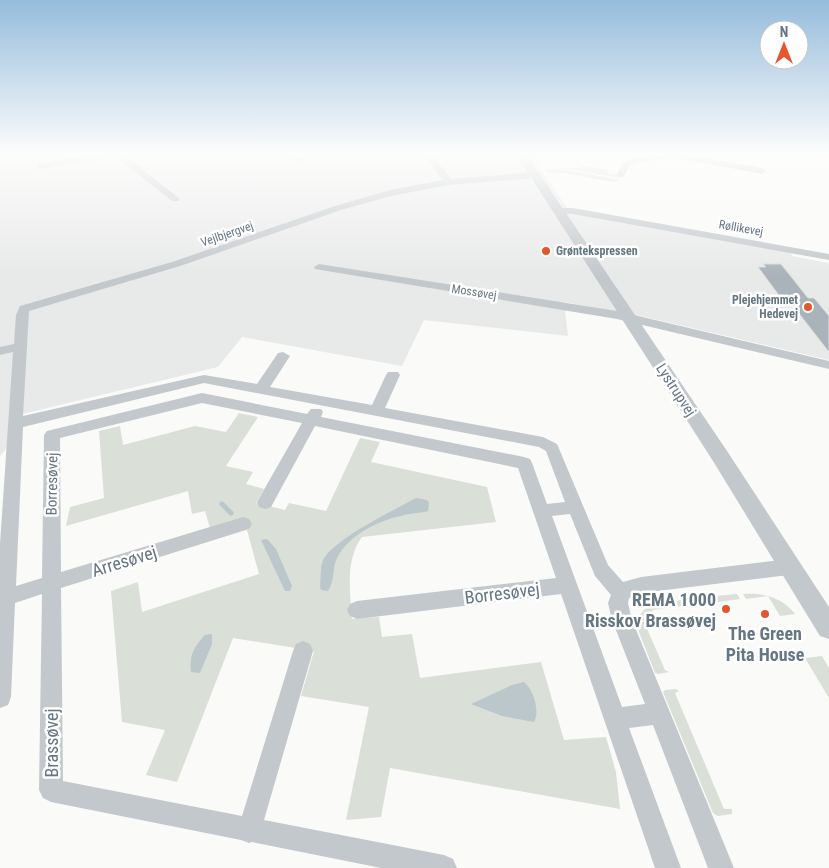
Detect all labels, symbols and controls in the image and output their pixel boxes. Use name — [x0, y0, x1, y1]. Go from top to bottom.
north arrow — [759, 20, 809, 70]
text: N — [780, 24, 788, 40]
street label: Røllikevej — [718, 217, 764, 239]
street label: Vejlbjergvej — [199, 218, 255, 250]
place label: Grøntekspressen — [556, 244, 638, 258]
marker: Grøntekspressen — [540, 245, 552, 257]
street label: Mossøvej — [450, 282, 498, 302]
place label: Plejehjemmet Hedevej — [732, 293, 798, 321]
marker: Plejehjemmet Hedevej — [802, 301, 814, 313]
street label: Lystrupvej — [652, 360, 700, 420]
street label: Borresøvej — [42, 452, 62, 516]
street label: Arresøvej — [89, 541, 159, 581]
street label: Borresøvej — [463, 578, 541, 608]
place label: REMA 1000 Risskov Brassøvej — [585, 589, 716, 631]
marker: REMA 1000 Risskov Brassøvej — [720, 603, 732, 615]
marker: The Green Pita House — [759, 608, 771, 620]
place label: The Green Pita House — [726, 623, 805, 665]
street label: Brassøvej — [41, 708, 62, 778]

